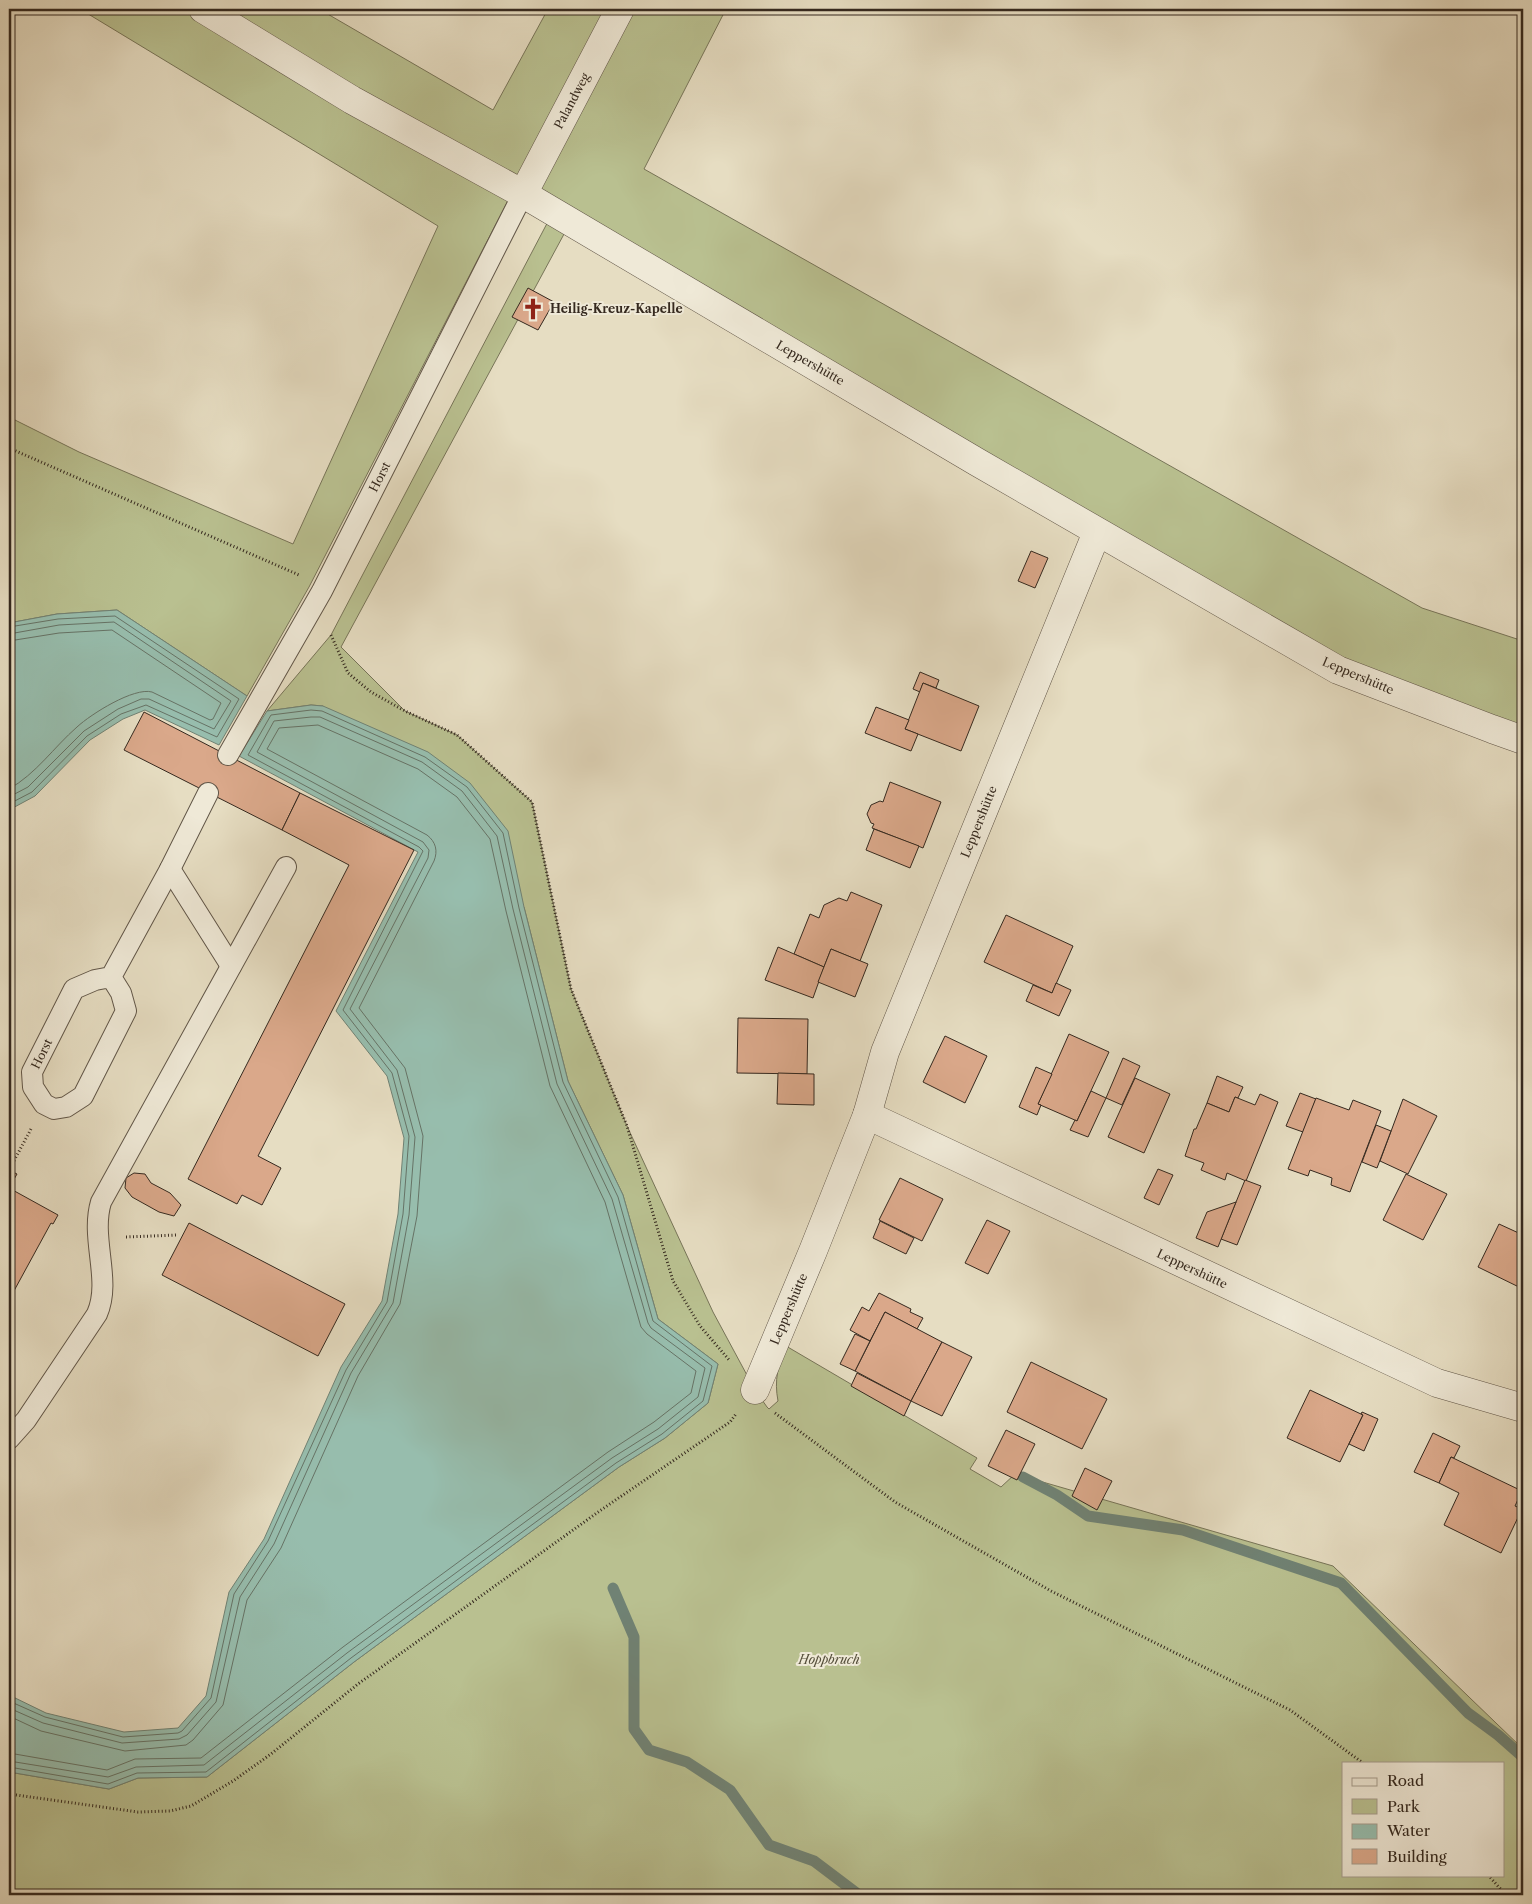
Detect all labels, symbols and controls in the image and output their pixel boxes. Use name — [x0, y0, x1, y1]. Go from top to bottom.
street label: Palandweg — [551, 70, 593, 131]
church icon: Heilig-Kreuz-Kapelle — [520, 296, 546, 322]
place label: Heilig-Kreuz-Kapelle — [550, 301, 683, 316]
street label: Leppershütte — [773, 337, 847, 388]
street label: Horst — [366, 459, 394, 494]
street label: Leppershütte — [1320, 654, 1396, 697]
street label: Leppershütte — [957, 783, 1000, 860]
street label: Horst — [28, 1036, 56, 1071]
street label: Leppershütte — [1154, 1246, 1230, 1292]
street label: Leppershütte — [767, 1271, 810, 1347]
park label: Hoppbruch — [798, 1652, 860, 1667]
legend — [1342, 1762, 1504, 1876]
text: Road — [1387, 1771, 1424, 1790]
text: Park — [1387, 1797, 1421, 1816]
text: Water — [1386, 1821, 1431, 1840]
text: Building — [1387, 1847, 1447, 1866]

